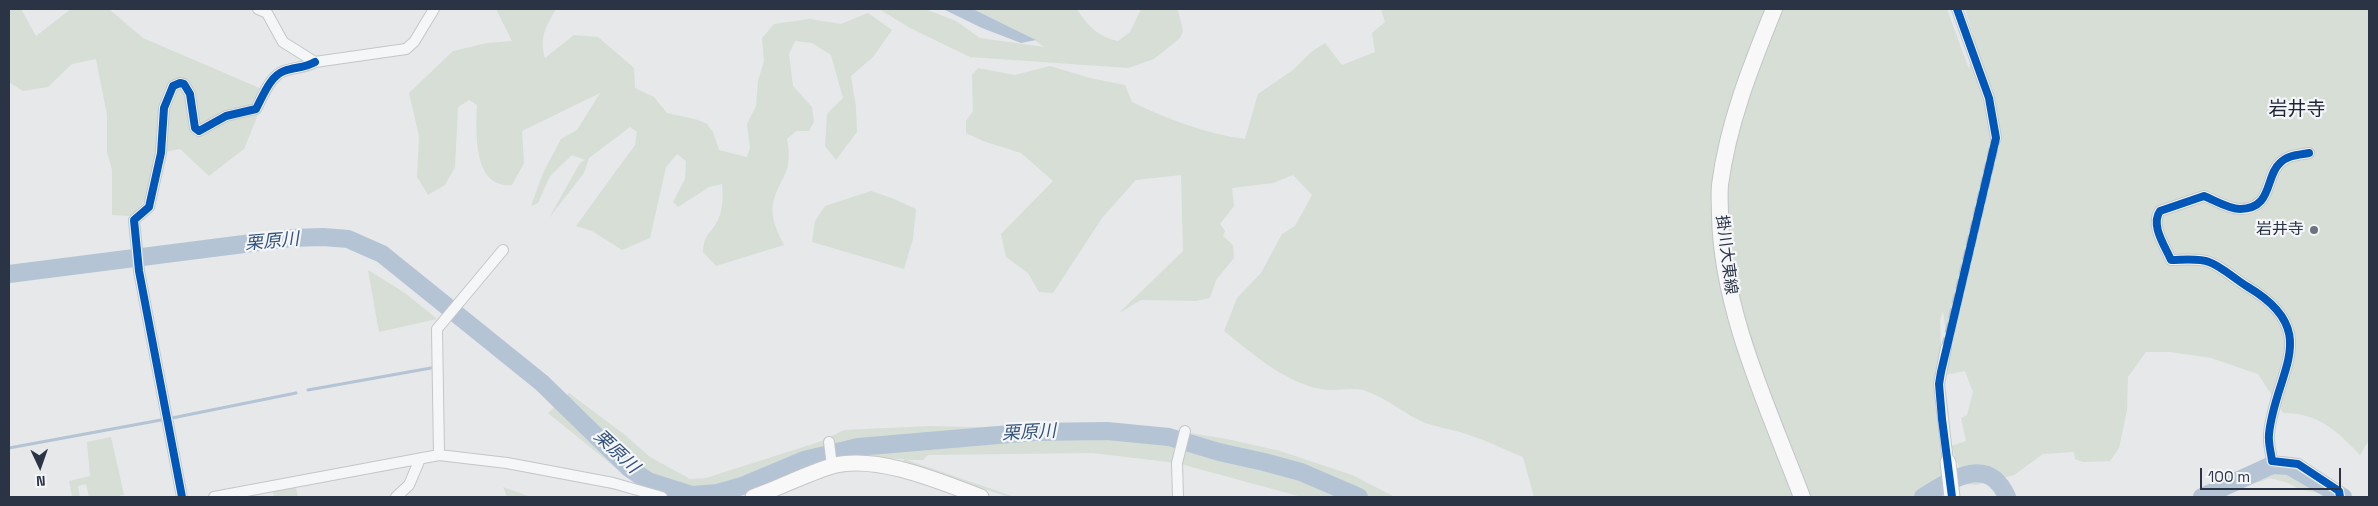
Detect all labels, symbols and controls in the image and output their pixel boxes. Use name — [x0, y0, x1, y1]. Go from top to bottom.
district label: 岩井寺 — [2269, 99, 2325, 121]
street label: 掛川大東線 — [1712, 214, 1740, 296]
place label: 岩井寺 — [2256, 220, 2304, 240]
marker: 岩井寺 — [2308, 224, 2320, 236]
water label: 栗原川 — [244, 229, 300, 255]
water label: 栗原川 — [1001, 421, 1057, 445]
water label: 栗原川 — [589, 426, 643, 478]
north arrow — [15, 441, 65, 491]
scale bar — [2203, 458, 2344, 490]
text: 100 m — [2208, 467, 2250, 486]
text: N — [36, 472, 46, 490]

